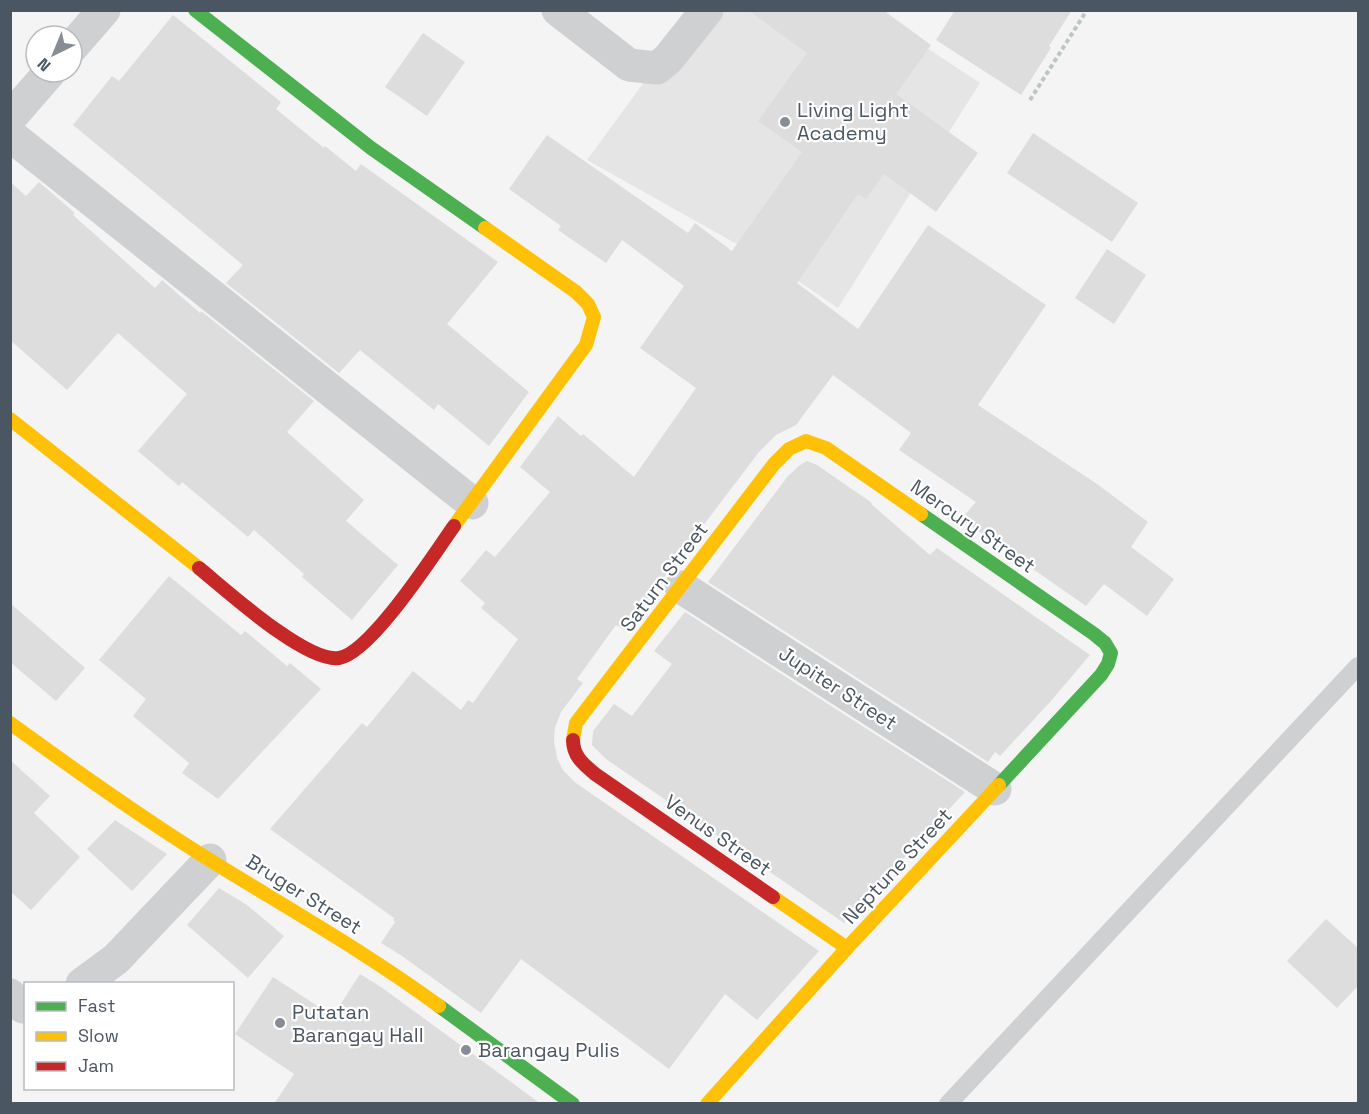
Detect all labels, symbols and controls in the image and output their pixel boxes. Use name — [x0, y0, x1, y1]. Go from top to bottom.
north arrow — [24, 24, 84, 84]
text: N — [33, 53, 55, 76]
place label: Living Light Academy — [797, 97, 909, 146]
marker: Living Light Academy — [778, 115, 792, 129]
street label: Mercury Street — [906, 473, 1040, 579]
street label: Saturn Street — [614, 517, 714, 637]
street label: Jupiter Street — [774, 640, 902, 736]
street label: Venus Street — [660, 789, 776, 881]
street label: Neptune Street — [837, 802, 957, 930]
street label: Bruger Street — [241, 848, 367, 940]
legend — [24, 982, 234, 1090]
text: Fast — [78, 994, 115, 1017]
place label: Putatan Barangay Hall — [292, 999, 424, 1048]
marker: Putatan Barangay Hall — [273, 1016, 287, 1030]
text: Slow — [78, 1024, 119, 1047]
place label: Barangay Pulis — [478, 1037, 620, 1063]
marker: Barangay Pulis — [459, 1043, 473, 1057]
text: Jam — [78, 1054, 114, 1077]

